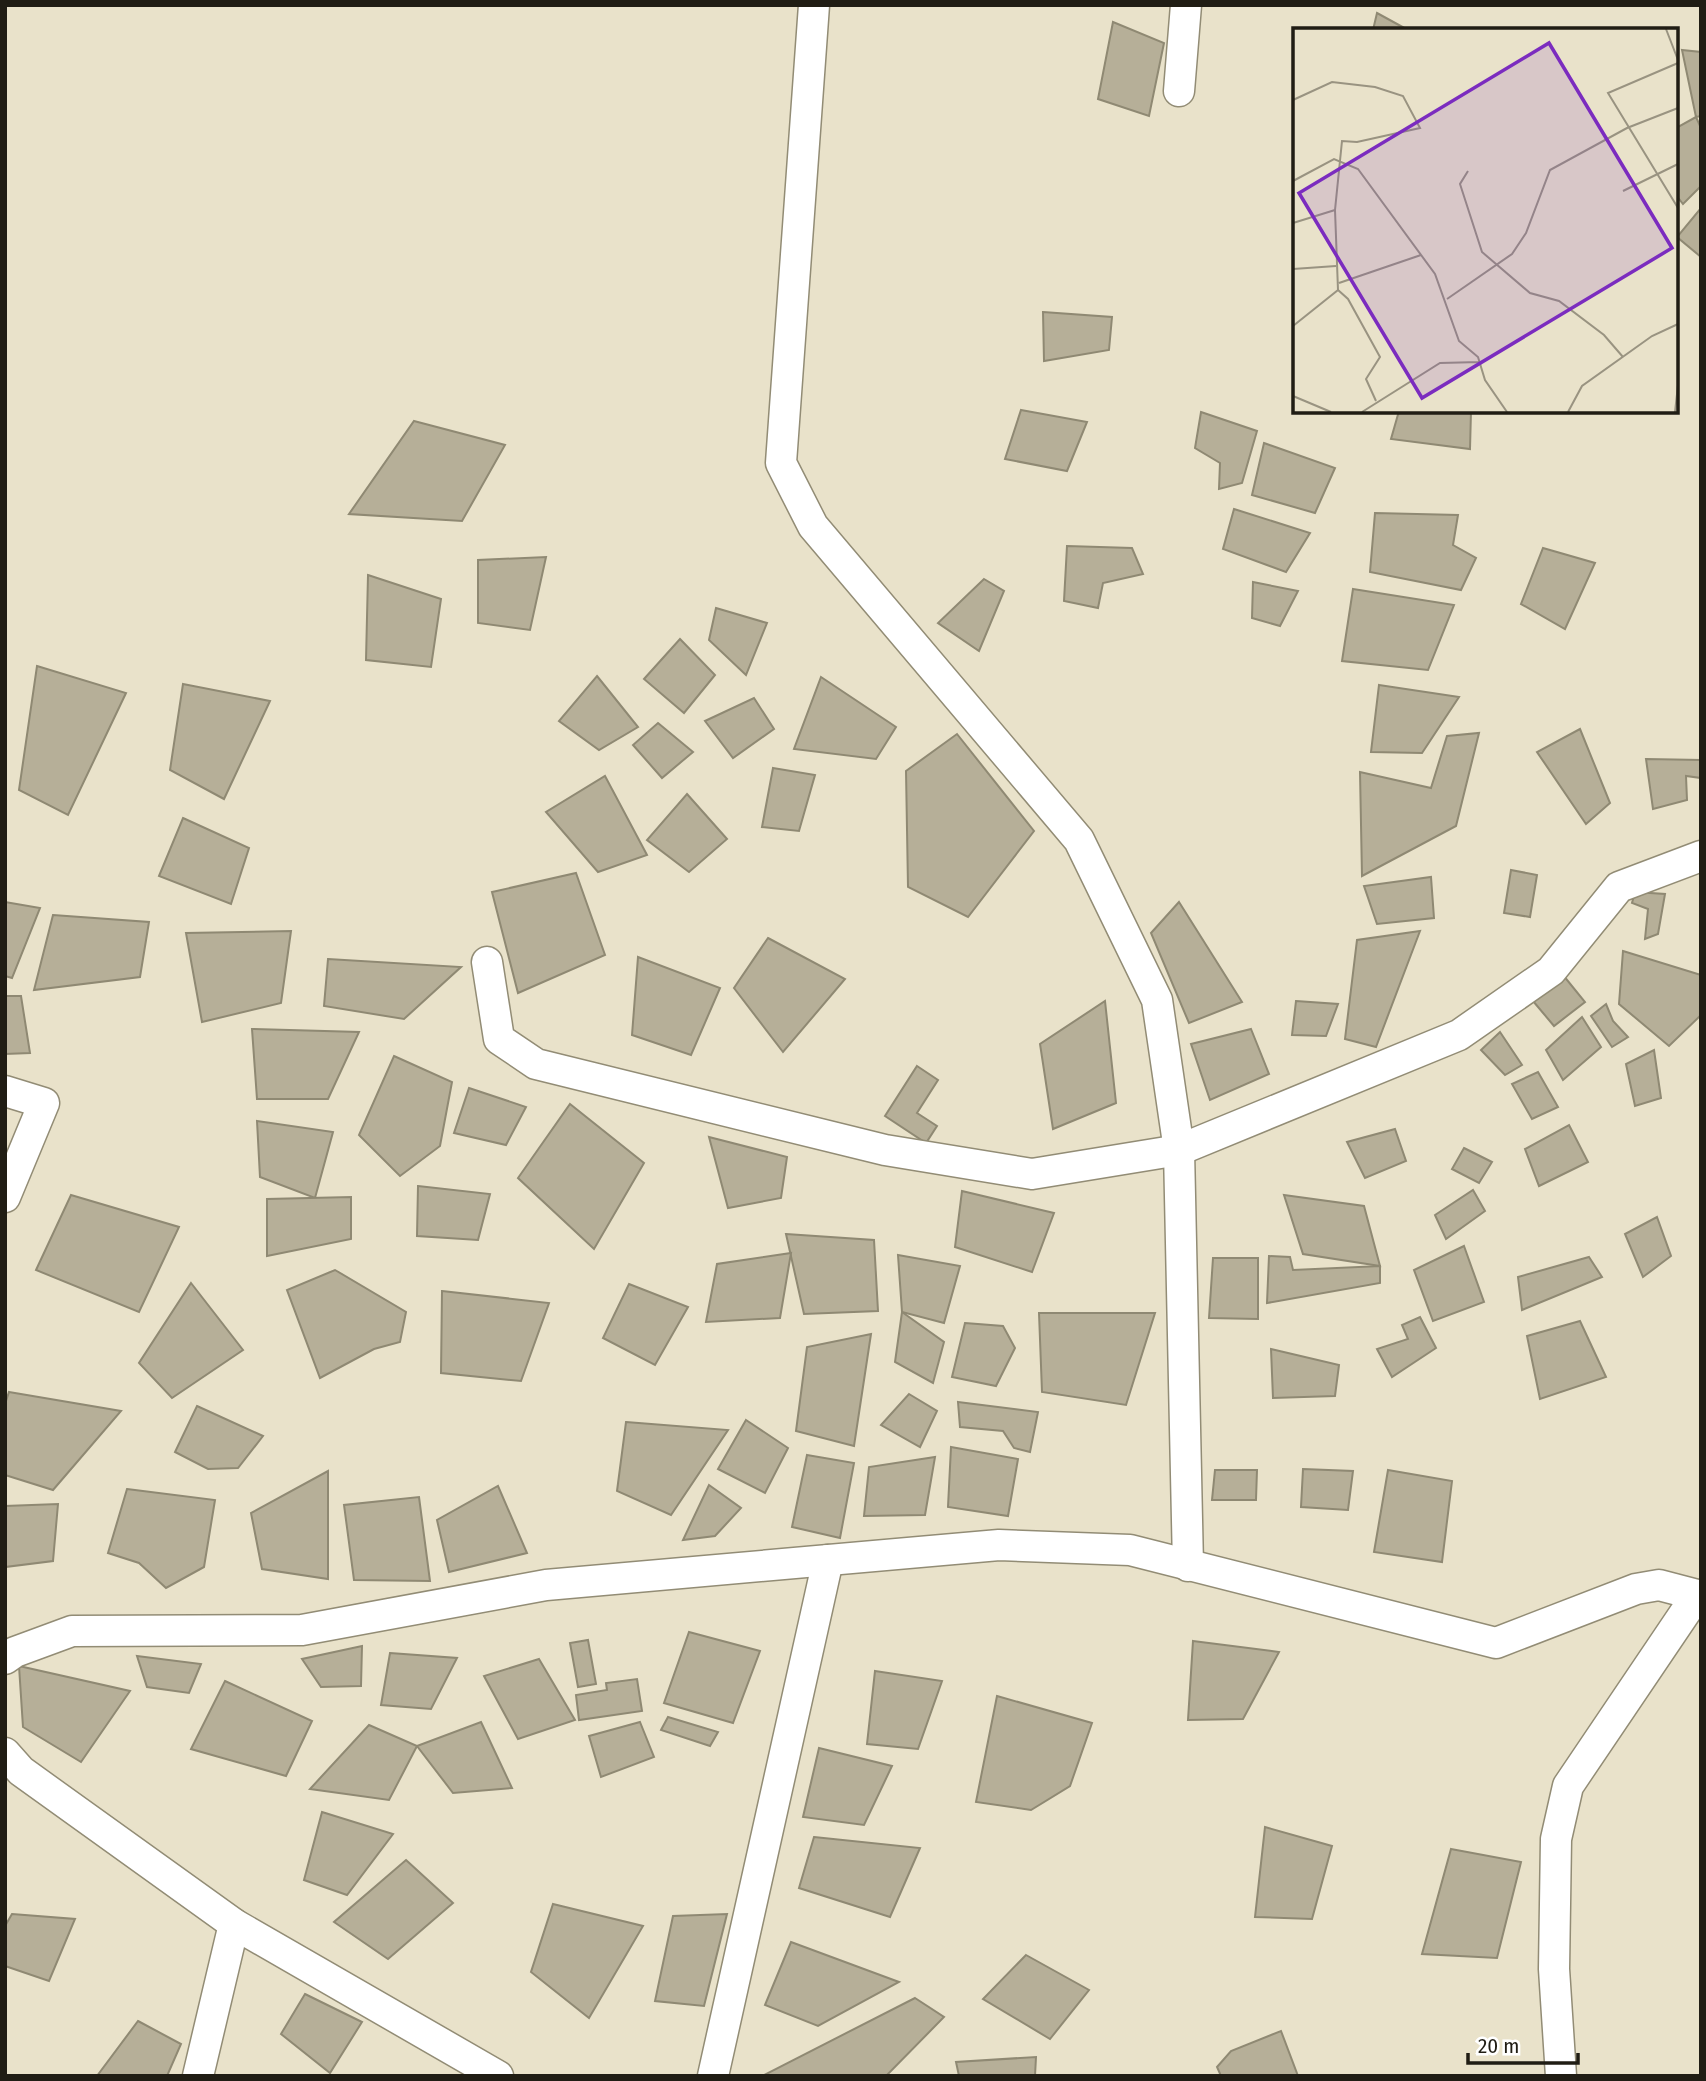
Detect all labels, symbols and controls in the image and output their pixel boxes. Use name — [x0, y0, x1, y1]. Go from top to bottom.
inset map — [1293, 28, 1678, 413]
scale bar — [1468, 2022, 1578, 2066]
text: 20 m — [1478, 2033, 1519, 2059]

